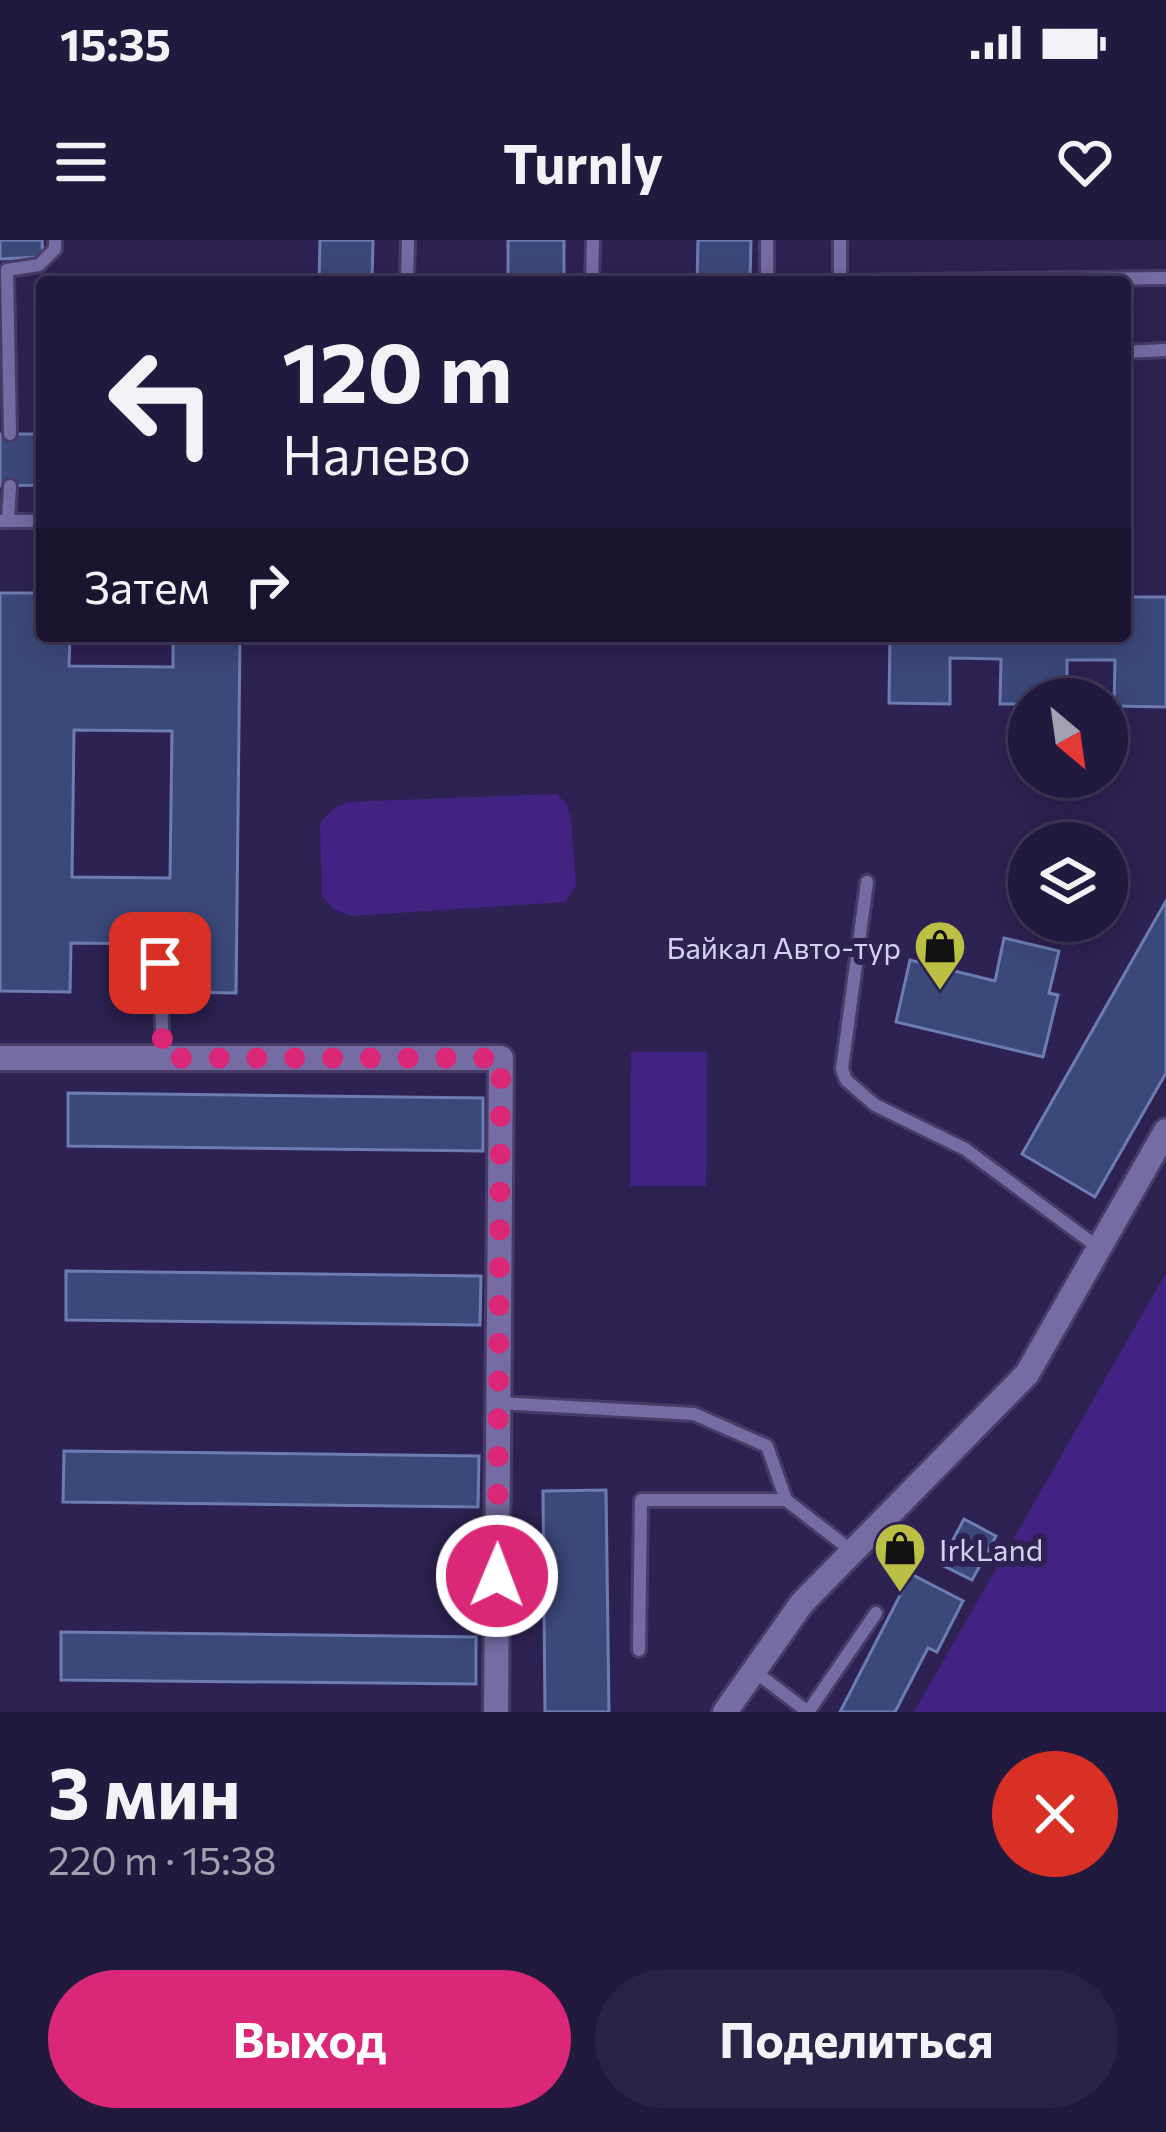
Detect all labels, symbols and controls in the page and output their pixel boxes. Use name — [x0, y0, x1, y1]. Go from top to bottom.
text: 15:35 — [60, 15, 171, 70]
icon: menu — [48, 129, 114, 195]
text: Turnly — [503, 129, 663, 195]
icon: heart — [1052, 129, 1118, 195]
text: 120 m — [282, 318, 512, 420]
icon: left — [84, 324, 240, 480]
text: Налево — [282, 420, 471, 486]
icon: right — [234, 552, 300, 618]
text: Затем — [84, 558, 210, 613]
north arrow — [1008, 678, 1128, 798]
map controls — [1008, 678, 1128, 942]
button: layers — [1008, 822, 1128, 942]
pin — [109, 912, 211, 1014]
shop icon: Байкал Авто-тур — [912, 918, 968, 992]
place label: Байкал Авто-тур — [666, 928, 901, 965]
icon: arrive — [127, 930, 193, 996]
position arrow — [434, 1513, 560, 1639]
shop icon: IrkLand — [872, 1520, 928, 1594]
place label: IrkLand — [939, 1530, 1043, 1567]
text: 3 мин — [48, 1746, 241, 1834]
button: close — [992, 1751, 1118, 1877]
text: 220 m · 15:38 — [48, 1835, 276, 1883]
button: Выход — [48, 1970, 571, 2108]
button: Поделиться — [595, 1970, 1118, 2108]

